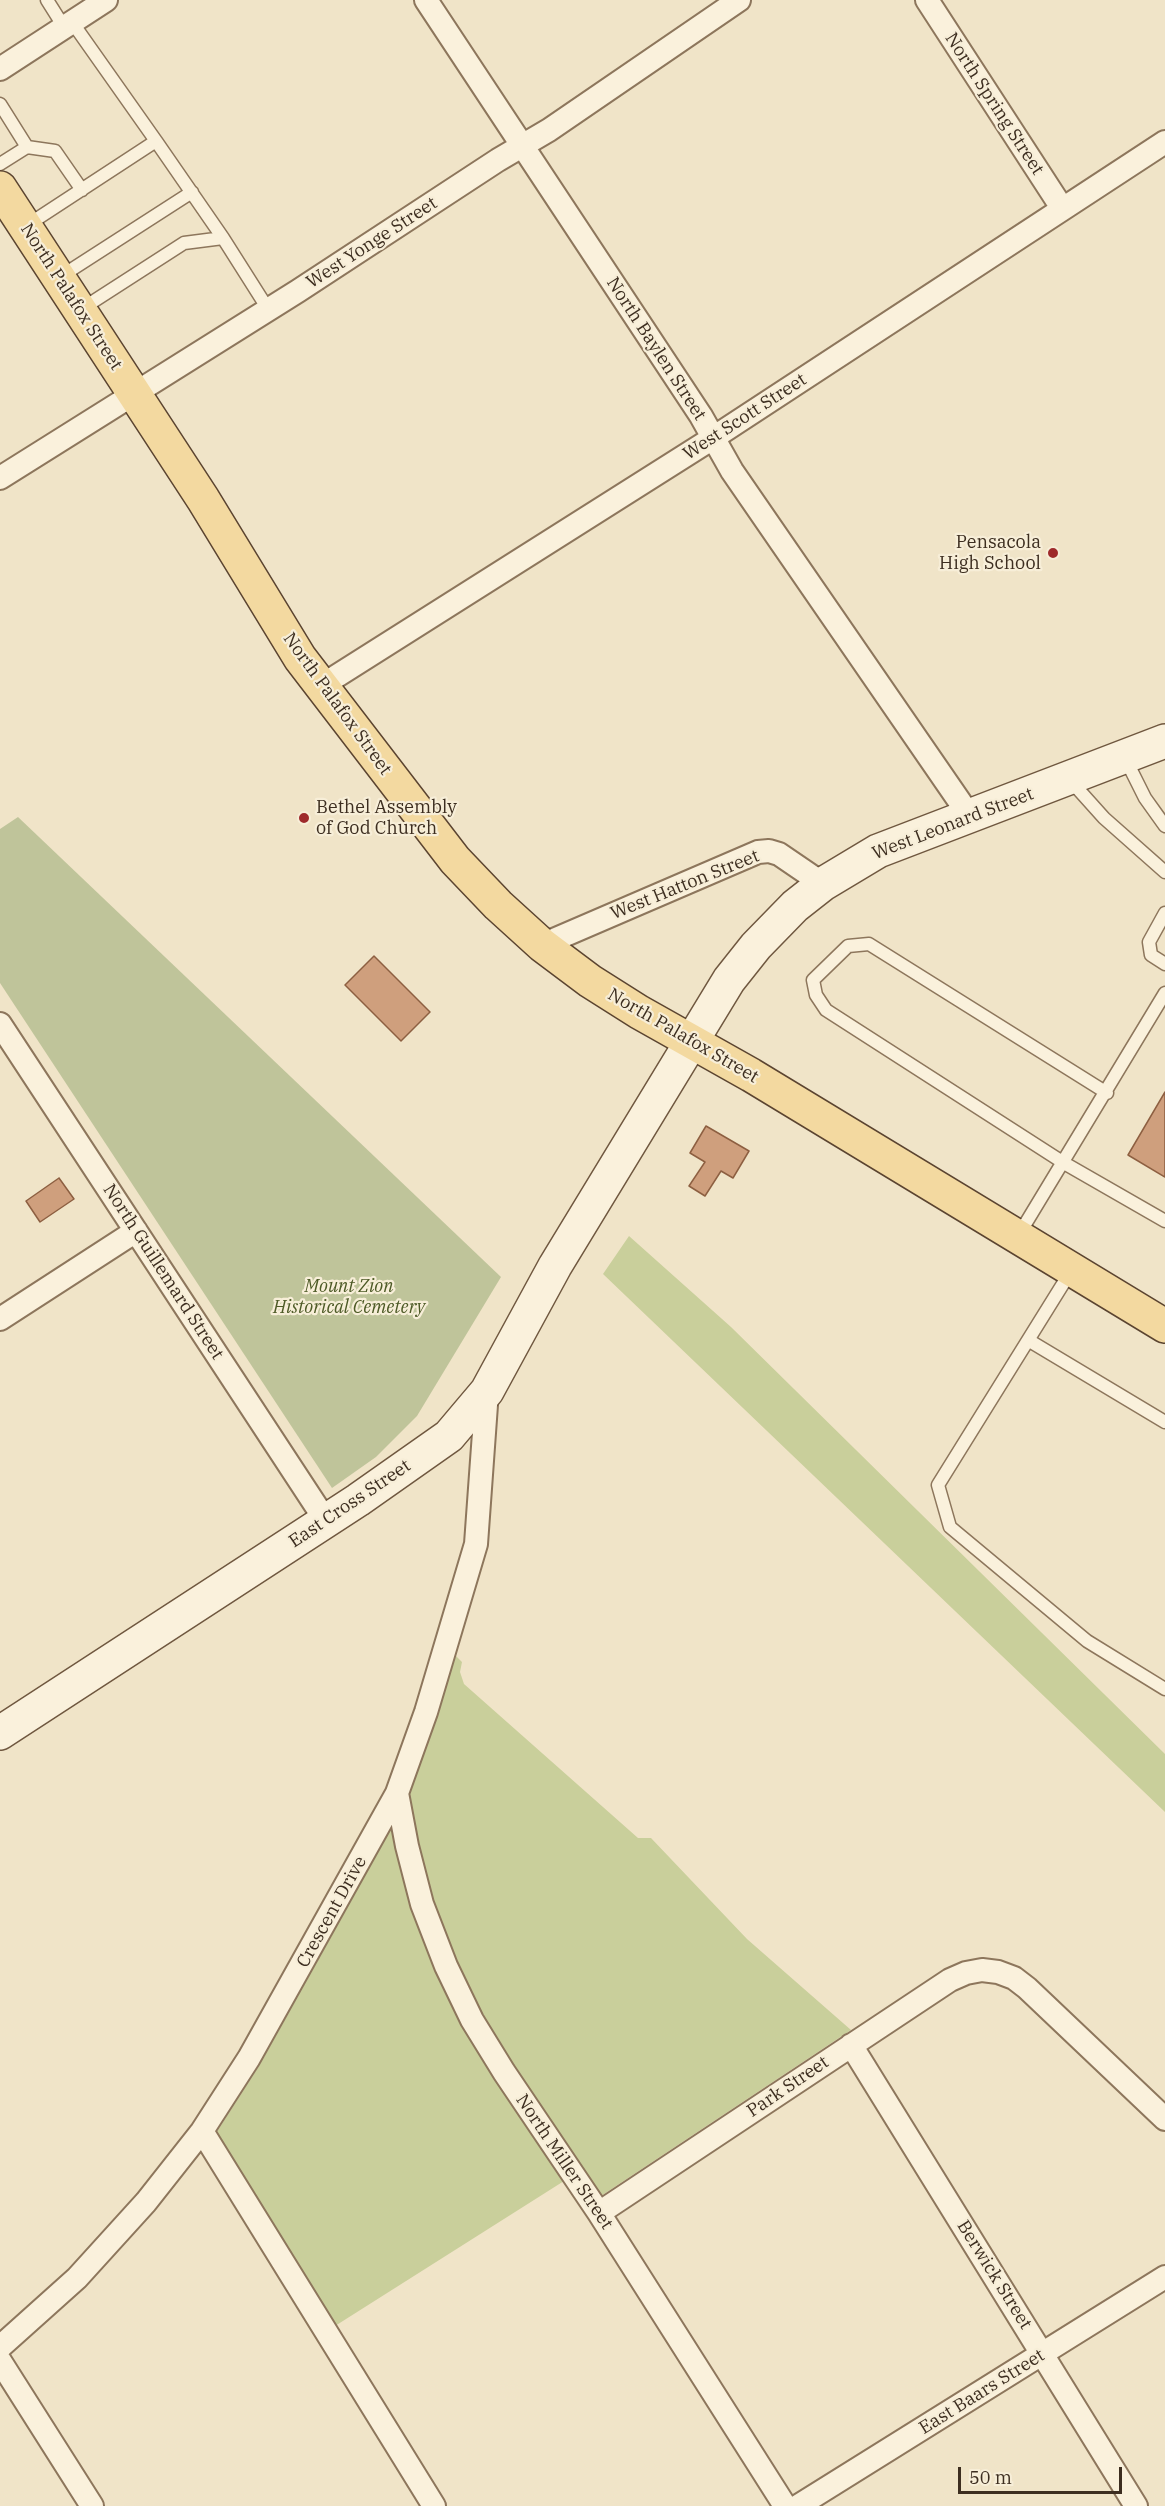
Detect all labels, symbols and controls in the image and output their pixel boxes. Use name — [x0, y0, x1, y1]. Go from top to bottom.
street label: North Spring Street — [940, 29, 1048, 179]
street label: West Yonge Street — [303, 193, 441, 293]
street label: North Palafox Street — [15, 220, 127, 374]
street label: North Baylen Street — [602, 273, 710, 425]
street label: West Scott Street — [679, 369, 811, 465]
place label: Pensacola High School — [939, 532, 1041, 574]
marker: Pensacola High School — [1046, 546, 1060, 560]
street label: North Palafox Street — [278, 629, 396, 779]
street label: West Leonard Street — [869, 783, 1037, 865]
place label: Bethel Assembly of God Church — [316, 797, 457, 840]
marker: Bethel Assembly of God Church — [297, 811, 311, 825]
street label: West Hatton Street — [608, 845, 762, 925]
street label: North Palafox Street — [604, 984, 762, 1088]
street label: North Guillemard Street — [98, 1180, 228, 1364]
park label: Mount Zion Historical Cemetery — [273, 1276, 425, 1318]
street label: East Cross Street — [285, 1455, 415, 1553]
street label: Crescent Drive — [292, 1853, 372, 1971]
street label: Park Street — [743, 2052, 833, 2122]
street label: North Miller Street — [511, 2090, 617, 2234]
street label: Berwick Street — [952, 2217, 1036, 2333]
street label: East Baars Street — [915, 2345, 1049, 2439]
scale bar — [961, 2455, 1124, 2493]
text: 50 m — [969, 2466, 1012, 2489]

